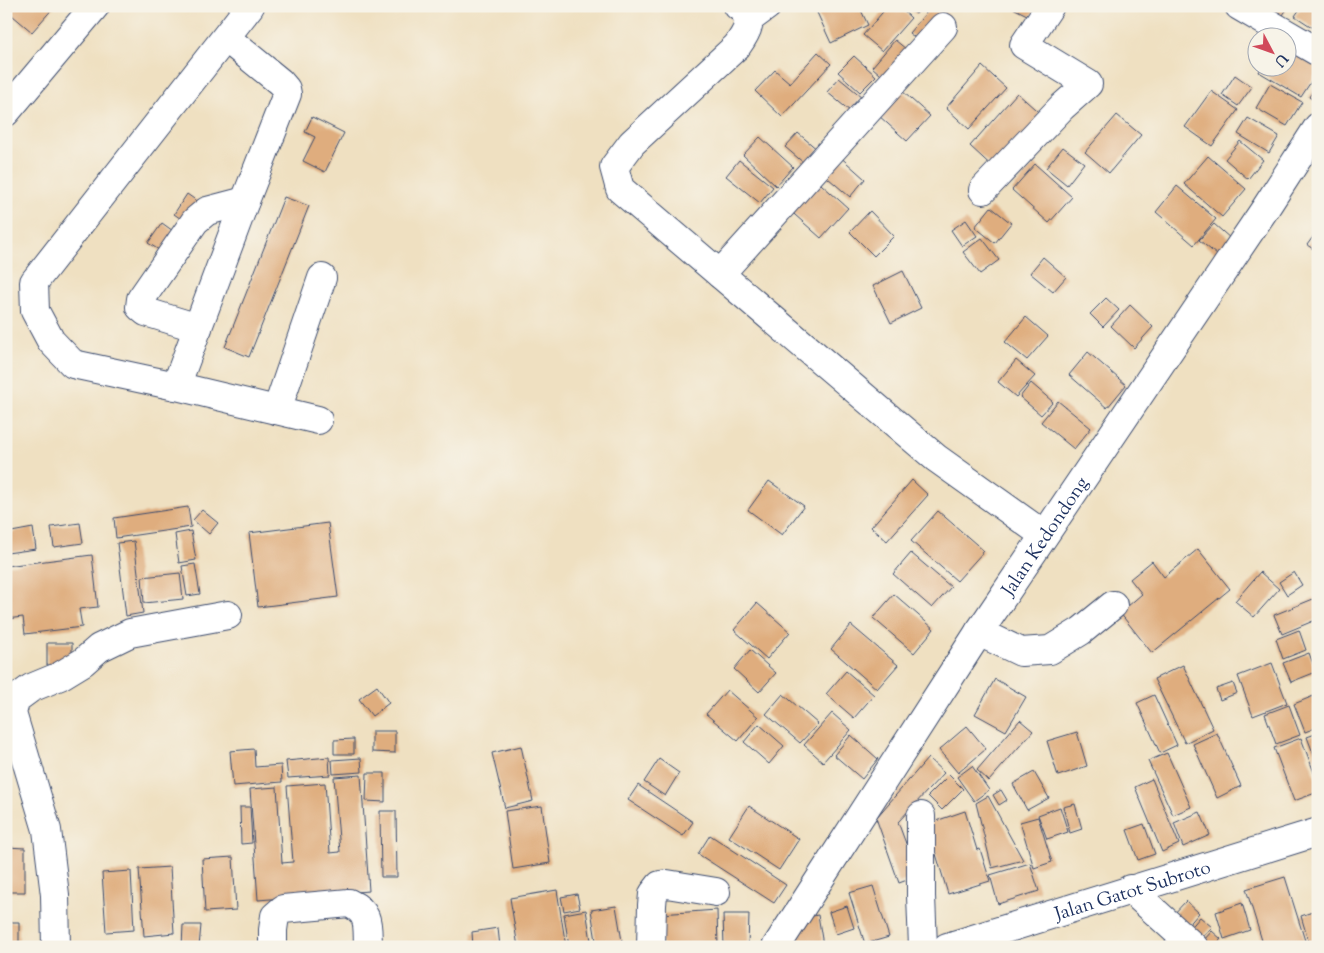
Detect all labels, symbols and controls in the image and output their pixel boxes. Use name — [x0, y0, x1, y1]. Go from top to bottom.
north arrow — [1246, 28, 1296, 78]
text: U — [1269, 48, 1292, 71]
street label: Jalan Kedondong — [996, 472, 1096, 603]
street label: Jalan Gatot Subroto — [1051, 855, 1214, 929]

